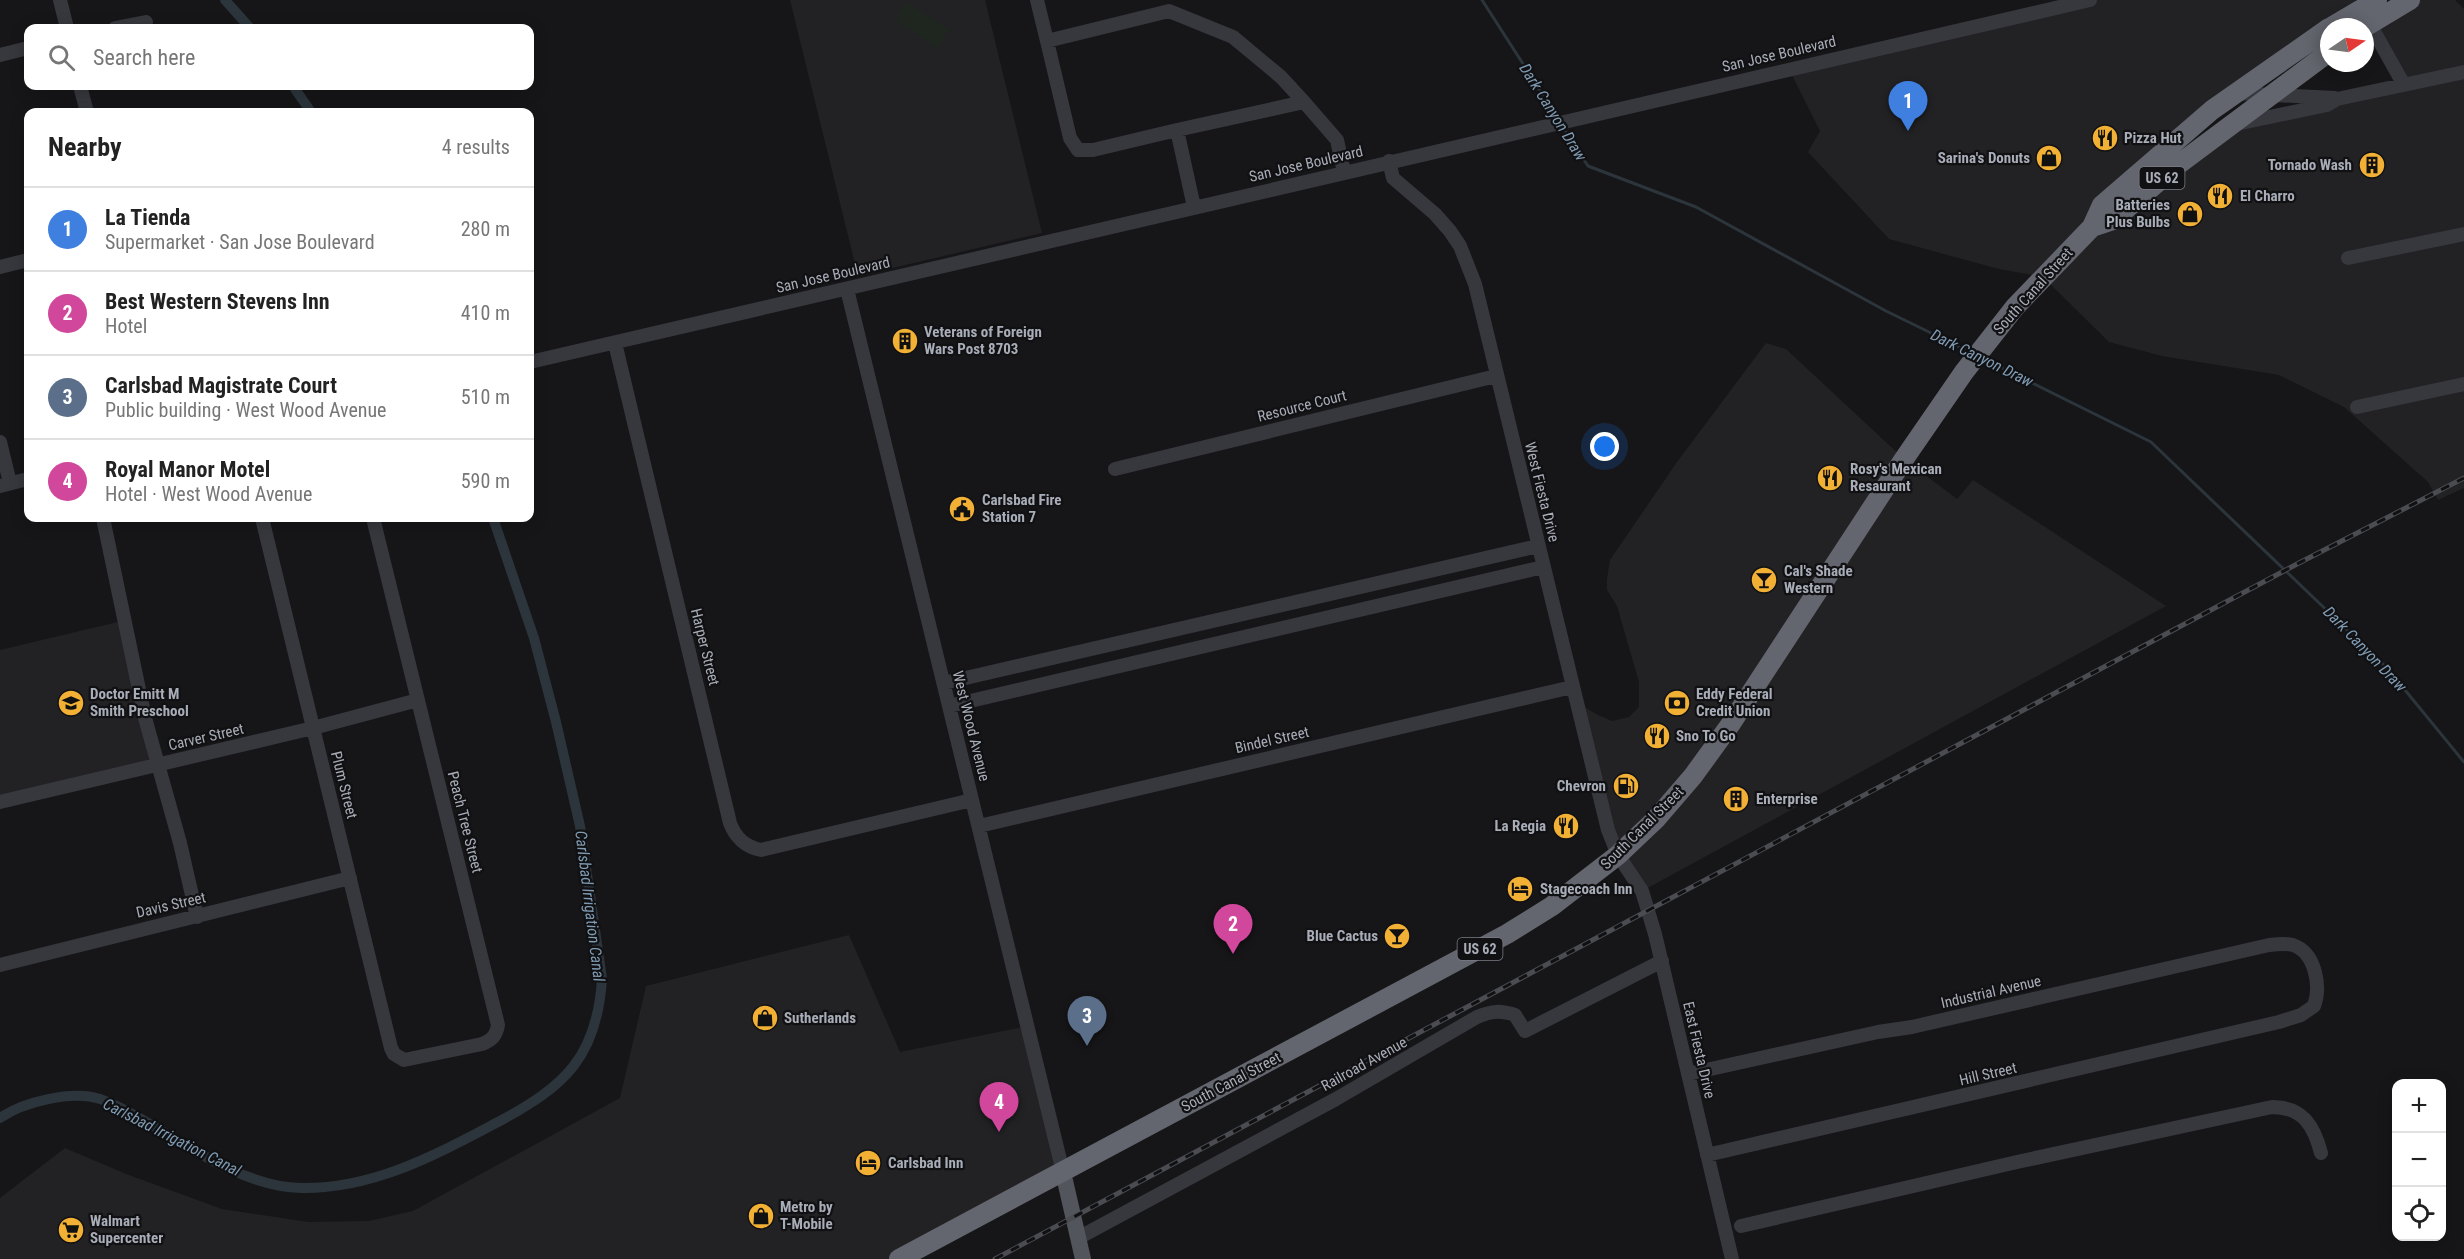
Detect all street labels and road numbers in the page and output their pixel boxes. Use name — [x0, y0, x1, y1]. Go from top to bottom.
street label: San Jose Boulevard — [1720, 32, 1838, 76]
street label: San Jose Boulevard — [1247, 142, 1365, 186]
road number: US 62 — [2140, 167, 2184, 189]
street label: South Canal Street — [1990, 244, 2076, 338]
street label: San Jose Boulevard — [774, 253, 892, 297]
street label: Resource Court — [1256, 386, 1348, 426]
street label: West Fiesta Drive — [1521, 440, 1563, 544]
street label: Harper Street — [687, 607, 723, 687]
street label: West Wood Avenue — [949, 669, 993, 783]
street label: Carver Street — [167, 720, 245, 754]
street label: Bindel Street — [1233, 723, 1311, 757]
street label: Plum Street — [327, 749, 361, 821]
street label: Peach Tree Street — [444, 769, 486, 875]
street label: South Canal Street — [1597, 783, 1687, 873]
street label: Davis Street — [134, 888, 208, 922]
road number: US 62 — [1458, 938, 1502, 960]
street label: Industrial Avenue — [1939, 972, 2043, 1012]
street label: East Fiesta Drive — [1679, 1000, 1719, 1100]
street label: Railroad Avenue — [1318, 1033, 1410, 1095]
street label: South Canal Street — [1178, 1048, 1284, 1116]
street label: Hill Street — [1958, 1059, 2018, 1089]

